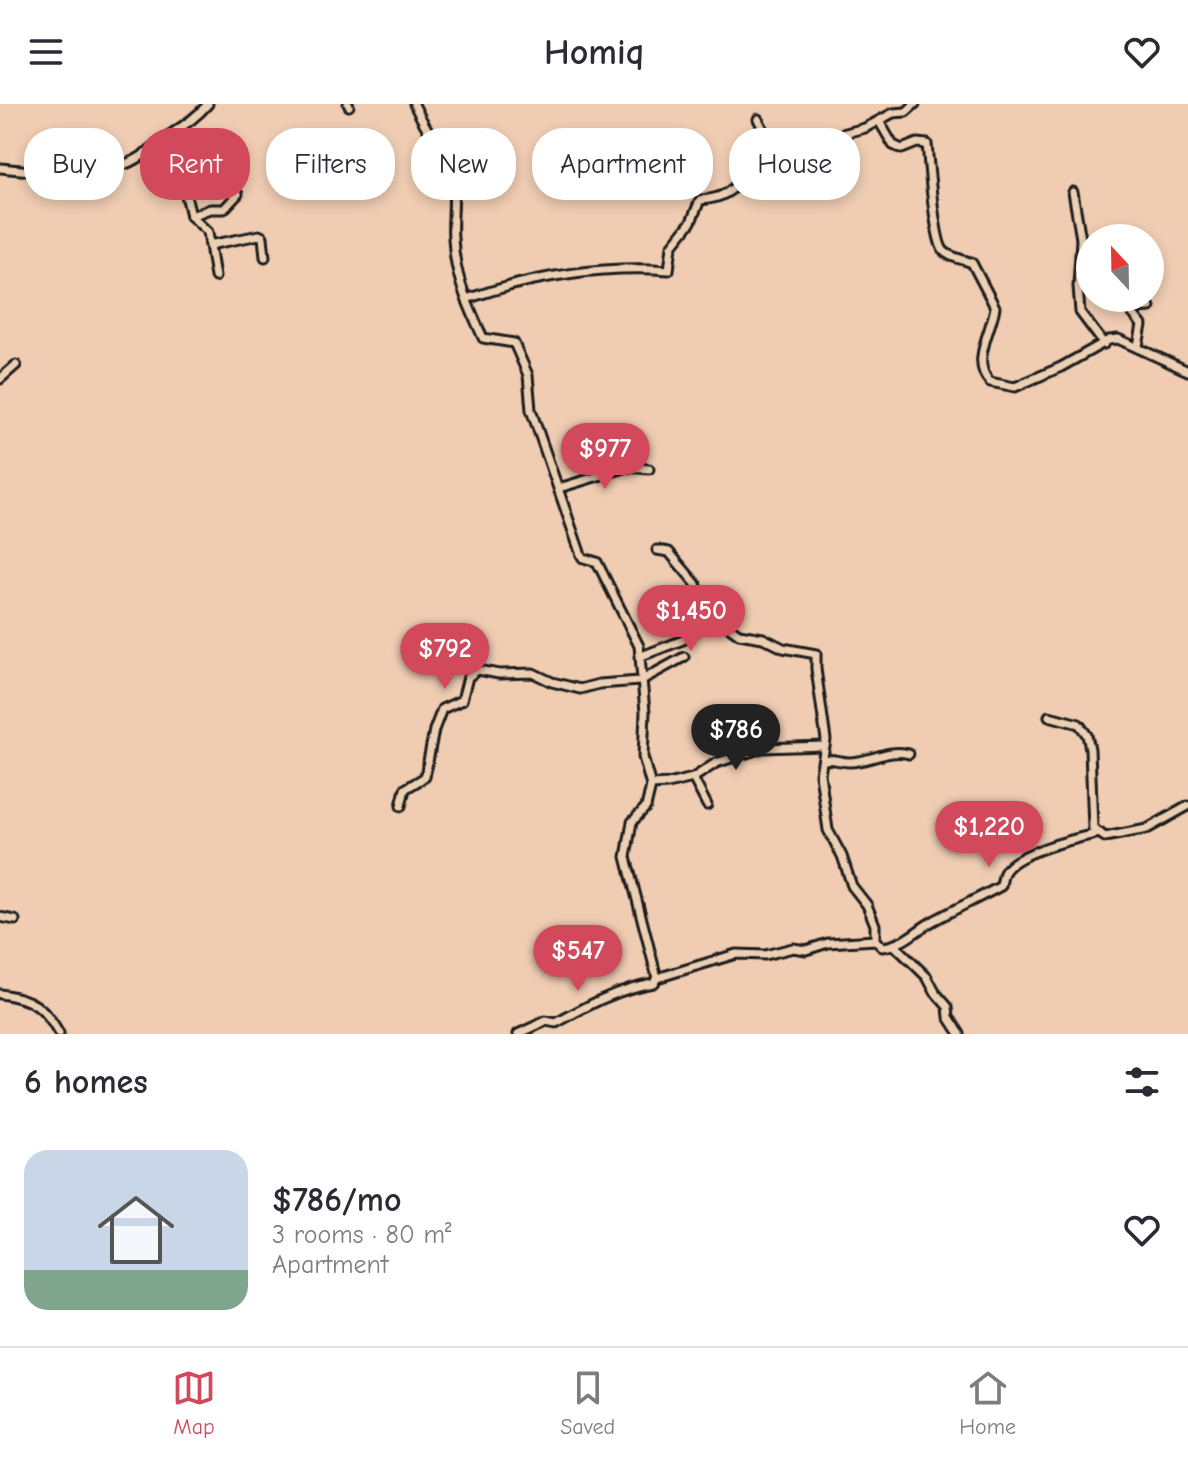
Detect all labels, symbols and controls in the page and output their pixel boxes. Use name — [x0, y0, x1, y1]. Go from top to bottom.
icon: menu — [24, 30, 68, 74]
icon: heart — [1120, 30, 1164, 74]
text: Homiq — [544, 32, 644, 73]
chip: Buy — [24, 128, 124, 200]
chip: Rent — [140, 128, 250, 200]
chip: Filters — [266, 128, 395, 200]
chip: New — [411, 128, 516, 200]
chip: Apartment — [532, 128, 713, 200]
chip: House — [729, 128, 860, 200]
north arrow — [1076, 224, 1164, 312]
map controls — [1076, 224, 1164, 312]
pin: $977 — [558, 423, 652, 491]
text: $977 — [579, 434, 631, 464]
pin: $1,450 — [626, 585, 756, 653]
text: $1,450 — [655, 596, 727, 626]
pin: $792 — [398, 623, 492, 691]
text: $792 — [418, 634, 472, 664]
pin: $786 — [689, 704, 783, 772]
text: $786 — [709, 715, 763, 745]
pin: $1,220 — [924, 801, 1054, 869]
text: $1,220 — [953, 812, 1025, 842]
pin: $547 — [531, 925, 625, 993]
text: $547 — [551, 936, 605, 966]
icon: filters — [1120, 1060, 1164, 1104]
text: 6 homes — [24, 1062, 148, 1102]
text: $786/mo — [272, 1180, 401, 1220]
icon: home — [88, 1182, 184, 1278]
icon: heart — [1120, 1208, 1164, 1252]
text: 3 rooms · 80 m² — [272, 1220, 451, 1250]
text: Apartment — [272, 1250, 388, 1280]
tab: Map — [172, 1366, 216, 1440]
tab: Saved — [560, 1366, 615, 1440]
tab: Home — [959, 1366, 1016, 1440]

